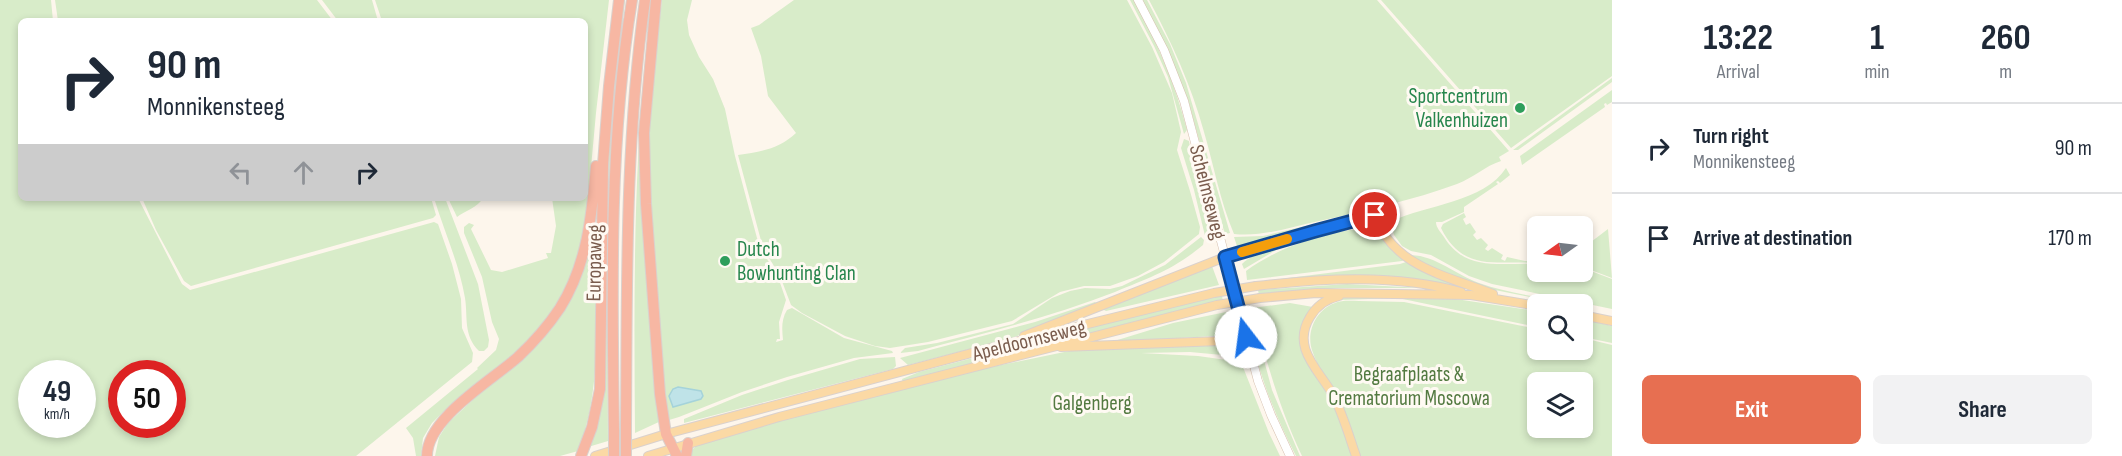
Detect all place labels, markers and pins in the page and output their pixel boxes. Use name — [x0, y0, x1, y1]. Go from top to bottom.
place label: Sportcentrum Valkenhuizen — [1409, 84, 1508, 133]
marker: Sportcentrum Valkenhuizen — [1513, 101, 1527, 115]
pin — [1349, 189, 1400, 240]
place label: Dutch Bowhunting Clan — [737, 237, 856, 286]
marker: Dutch Bowhunting Clan — [718, 254, 732, 268]

